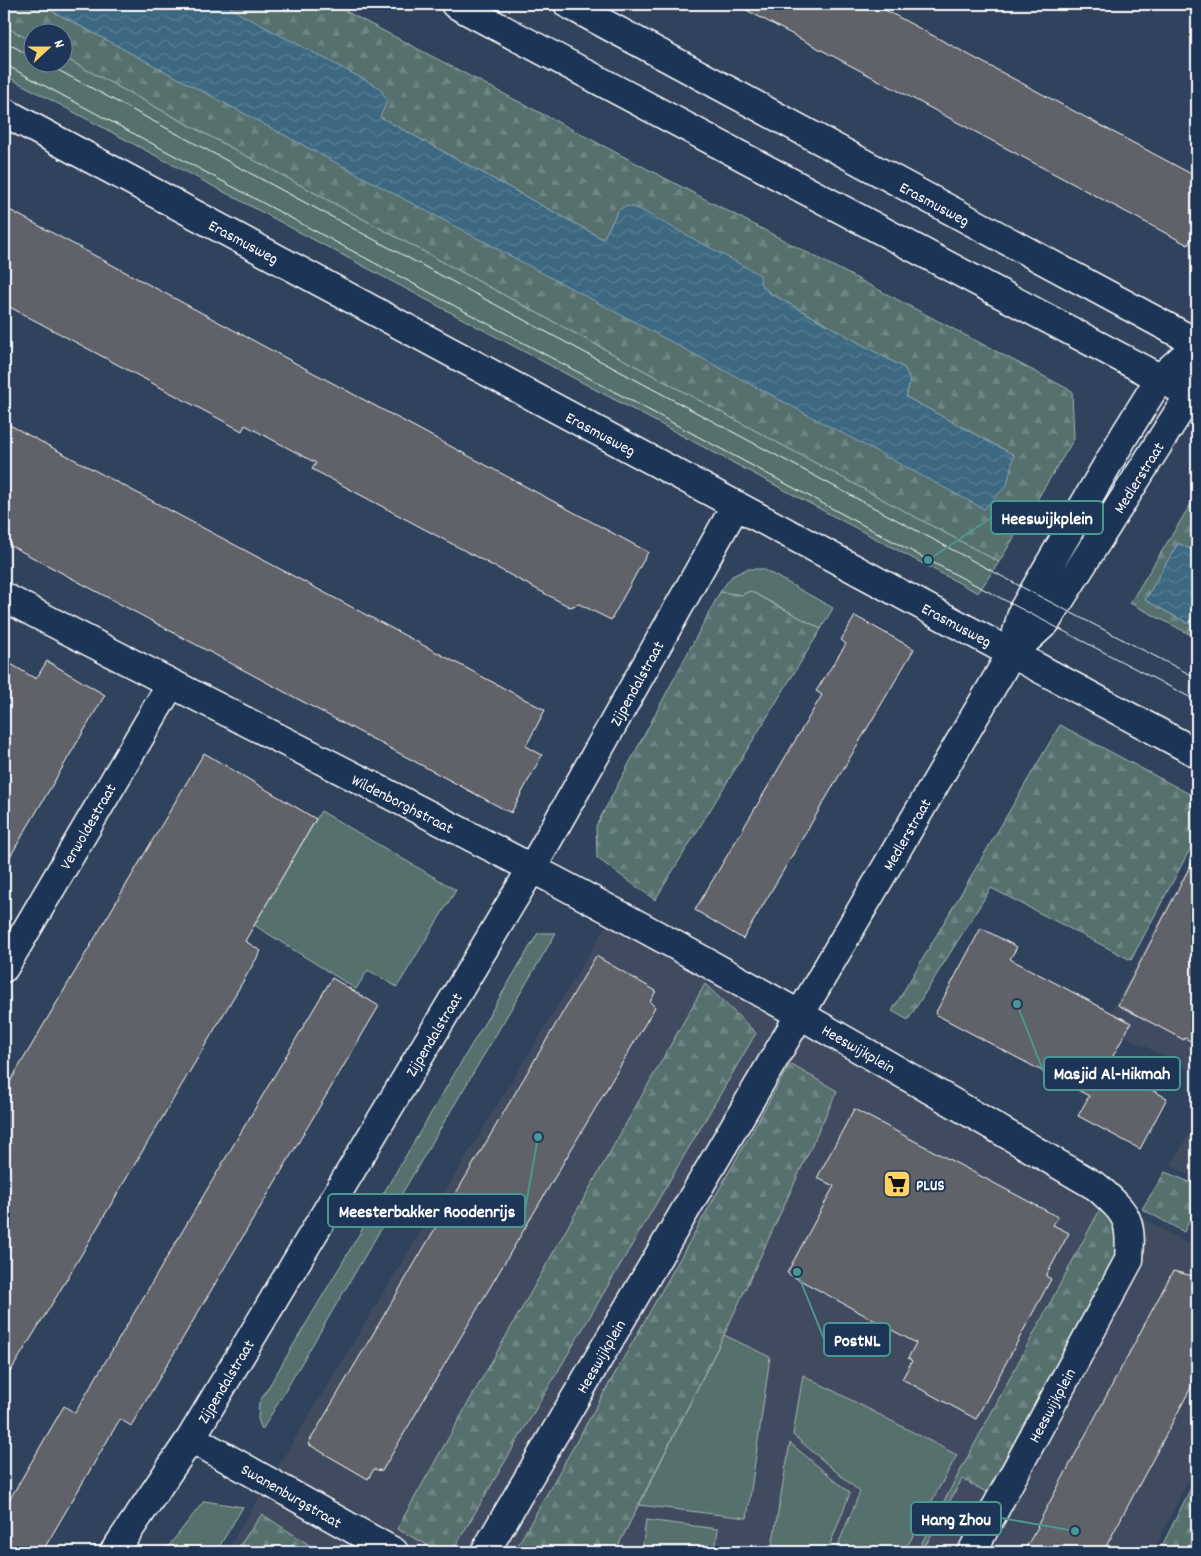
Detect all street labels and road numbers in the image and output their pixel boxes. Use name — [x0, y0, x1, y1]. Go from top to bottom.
street label: Erasmusweg — [895, 177, 973, 233]
street label: Erasmusweg — [204, 215, 282, 271]
street label: Erasmusweg — [561, 407, 639, 463]
street label: Medlerstraat — [1109, 438, 1171, 518]
street label: Erasmusweg — [917, 598, 995, 654]
street label: Zijpendalstraat — [605, 637, 671, 731]
street label: Wildenborghstraat — [347, 770, 457, 841]
street label: Verwoldestraat — [55, 780, 123, 875]
street label: Medlerstraat — [878, 795, 938, 876]
street label: Zijpendalstraat — [401, 989, 469, 1082]
street label: Heeswijkplein — [817, 1020, 899, 1081]
street label: Heeswijkplein — [572, 1316, 633, 1398]
street label: Zijpendalstraat — [193, 1336, 261, 1429]
street label: Heeswijkplein — [1024, 1365, 1083, 1448]
street label: Swanenburgstraat — [236, 1459, 345, 1535]

